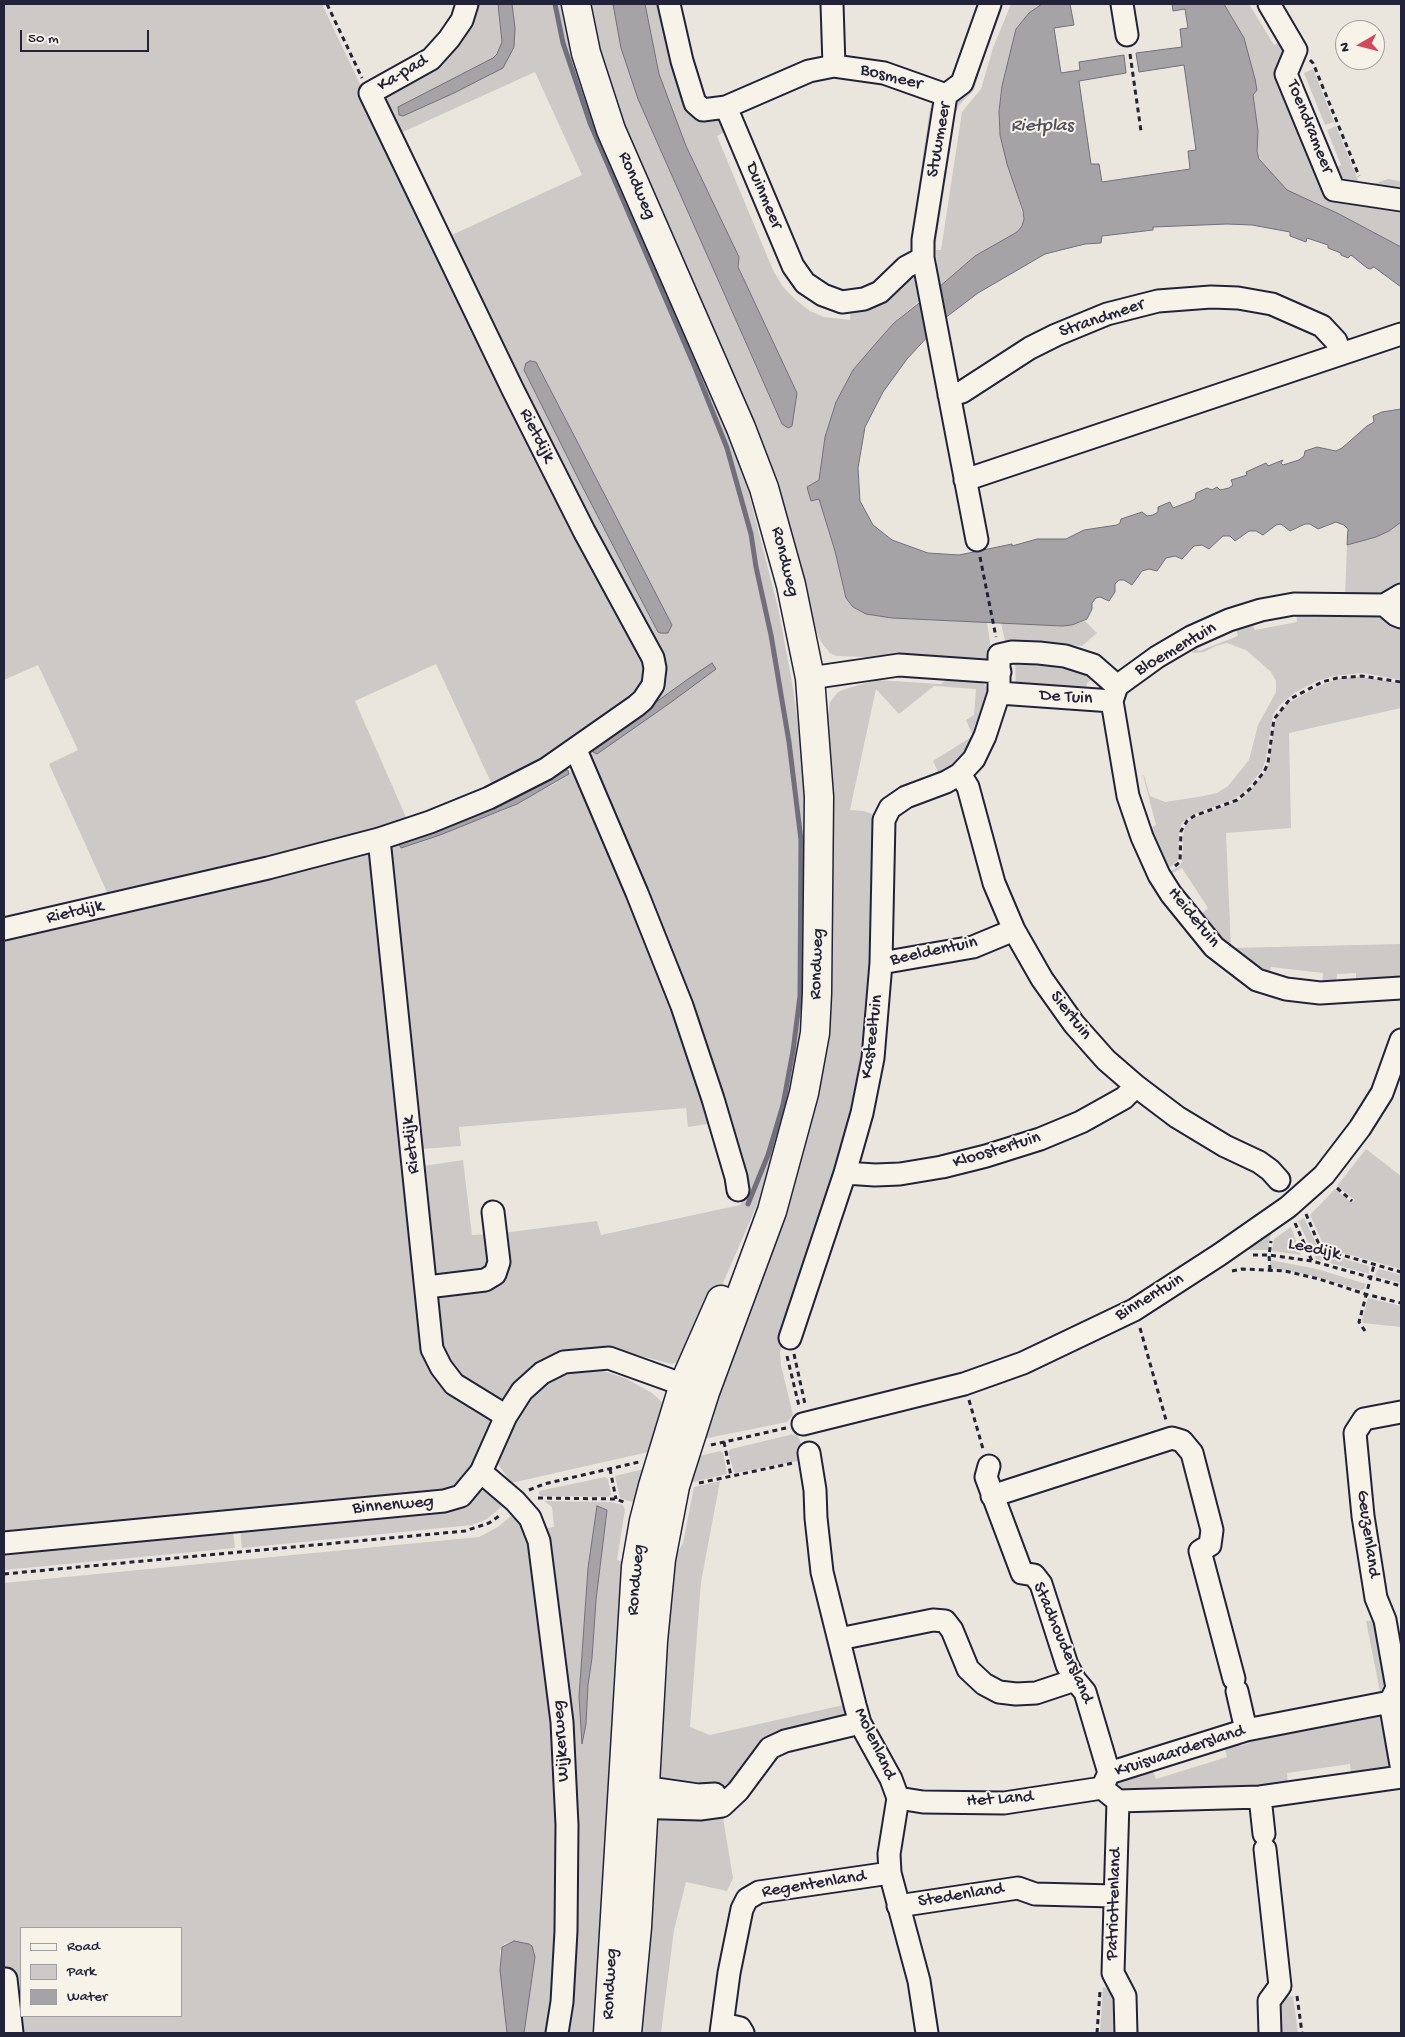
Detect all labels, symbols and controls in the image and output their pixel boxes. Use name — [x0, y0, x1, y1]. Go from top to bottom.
scale bar — [22, 20, 151, 52]
north arrow — [1335, 20, 1385, 70]
text: 50 m — [28, 30, 59, 48]
text: N — [1337, 41, 1355, 53]
street label: Ka-pad — [374, 51, 432, 97]
street label: Bosmeer — [858, 60, 924, 96]
street label: Toendrameer — [1280, 77, 1338, 177]
street label: Stuwmeer — [923, 101, 957, 179]
water label: Rietplas — [1011, 116, 1073, 138]
street label: Rondweg — [612, 149, 660, 223]
street label: Duinmeer — [739, 159, 787, 233]
street label: Strandmeer — [1056, 294, 1148, 344]
street label: Rietdijk — [513, 405, 559, 467]
street label: Rondweg — [765, 525, 803, 599]
street label: Bloementuin — [1131, 618, 1221, 682]
street label: De Tuin — [1039, 685, 1093, 711]
street label: Heidetuin — [1162, 883, 1224, 953]
street label: Rietdijk — [44, 896, 106, 930]
street label: Rondweg — [806, 928, 830, 1000]
street label: Beeldentuin — [889, 932, 979, 972]
street label: Siertuin — [1044, 987, 1096, 1045]
street label: Kasteeltuin — [857, 994, 889, 1080]
street label: Rietdijk — [398, 1115, 426, 1175]
street label: Kloostertuin — [951, 1127, 1043, 1175]
street label: Leedijk — [1286, 1234, 1342, 1266]
street label: Binnentuin — [1112, 1269, 1188, 1327]
street label: Geuzenland — [1350, 1489, 1384, 1579]
street label: Binnenweg — [351, 1492, 435, 1520]
street label: Rondweg — [623, 1544, 651, 1616]
street label: Stadhoudersland — [1027, 1579, 1097, 1707]
street label: Wijkerweg — [548, 1700, 576, 1782]
street label: Molenland — [848, 1705, 900, 1783]
street label: Kruisvaardersland — [1112, 1721, 1248, 1783]
street label: Het Land — [966, 1787, 1034, 1813]
street label: Patriottenland — [1102, 1847, 1128, 1961]
street label: Regentenland — [760, 1866, 868, 1904]
street label: Stedenland — [917, 1879, 1005, 1913]
legend — [20, 1927, 182, 2017]
text: Road — [67, 1938, 100, 1956]
street label: Rondweg — [598, 1948, 624, 2020]
text: Park — [67, 1963, 96, 1981]
text: Water — [67, 1988, 107, 2006]

